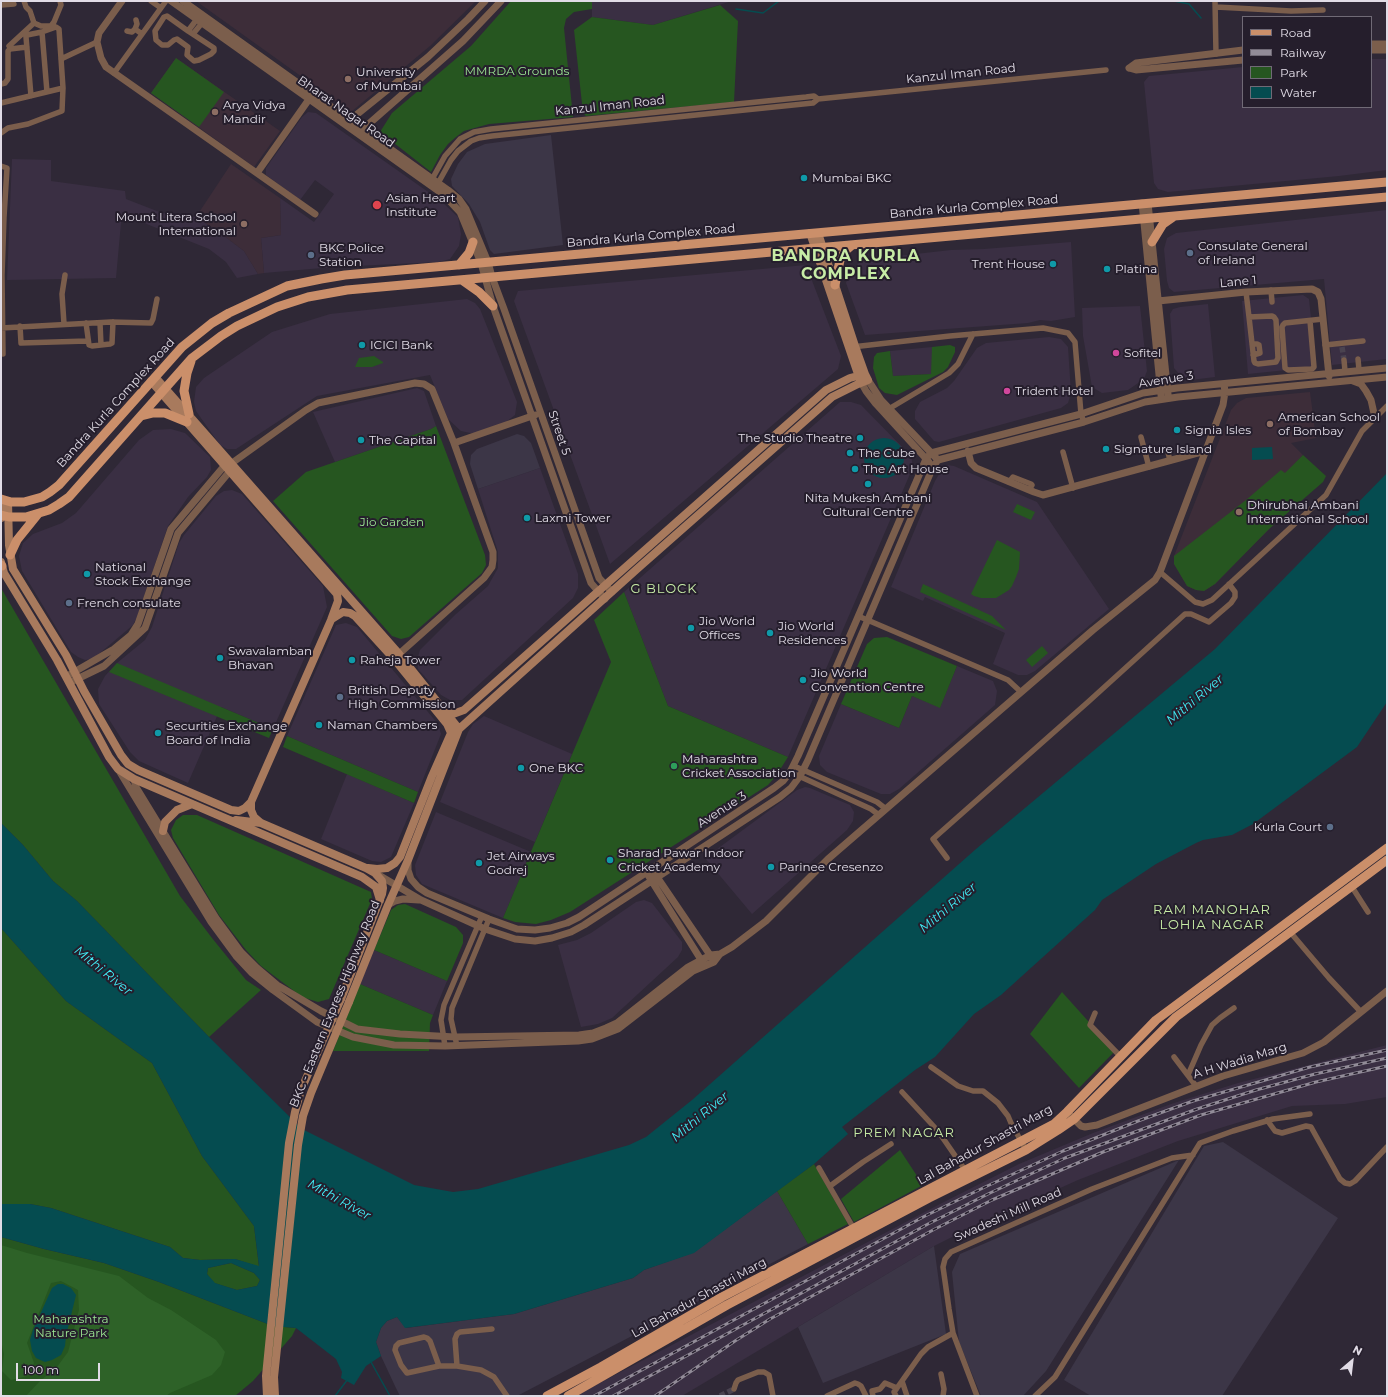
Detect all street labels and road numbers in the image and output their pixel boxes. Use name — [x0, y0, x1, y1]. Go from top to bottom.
street label: Kanzul Iman Road — [905, 61, 1017, 87]
street label: Bharat Nagar Road — [295, 73, 397, 151]
street label: Kanzul Iman Road — [554, 93, 666, 119]
street label: Bandra Kurla Complex Road — [889, 192, 1059, 222]
street label: Bandra Kurla Complex Road — [566, 221, 736, 251]
street label: Lane 1 — [1219, 273, 1257, 291]
street label: Bandra Kurla Complex Road — [54, 335, 178, 471]
street label: Avenue 3 — [1138, 369, 1194, 391]
street label: Street 5 — [545, 409, 573, 457]
street label: Avenue 3 — [695, 789, 749, 831]
street label: BKC - Eastern Express Highway Road — [287, 898, 383, 1110]
street label: A H Wadia Marg — [1191, 1040, 1289, 1082]
street label: Lal Bahadur Shastri Marg — [915, 1102, 1055, 1188]
street label: Swadeshi Mill Road — [952, 1185, 1064, 1245]
street label: Lal Bahadur Shastri Marg — [629, 1255, 769, 1341]

